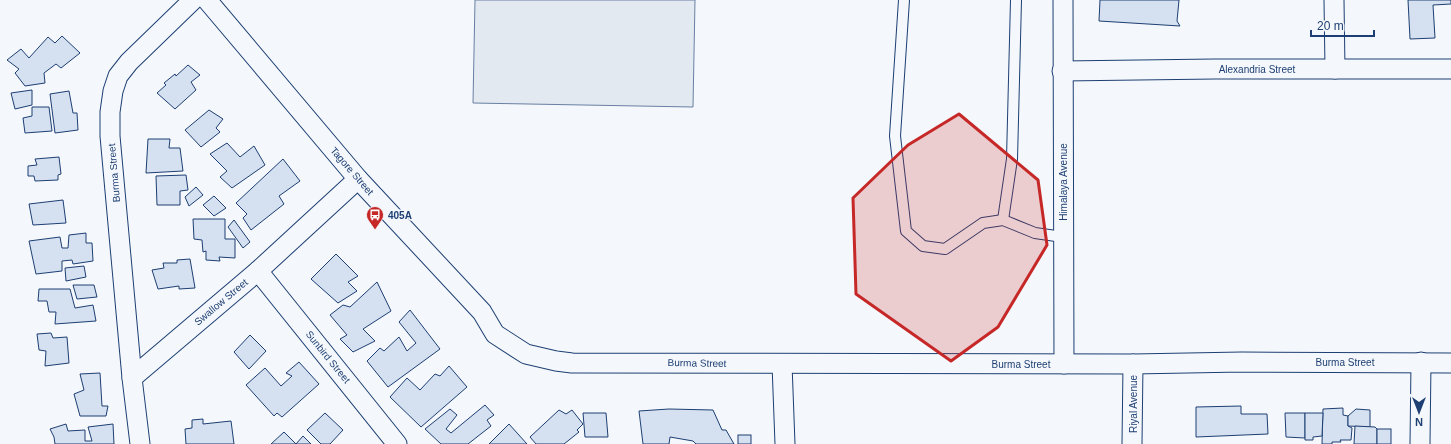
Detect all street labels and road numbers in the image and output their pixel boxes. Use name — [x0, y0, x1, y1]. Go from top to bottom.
street label: Alexandria Street — [1219, 64, 1296, 75]
street label: Burma Street — [106, 143, 122, 203]
street label: Himalaya Avenue — [1058, 143, 1069, 221]
street label: Tagore Street — [328, 145, 376, 197]
street label: Swallow Street — [192, 276, 250, 327]
street label: Sunbird Street — [304, 329, 353, 385]
street label: Burma Street — [667, 357, 727, 369]
street label: Burma Street — [1316, 357, 1375, 368]
street label: Burma Street — [992, 359, 1051, 370]
street label: Riyal Avenue — [1128, 374, 1139, 433]

